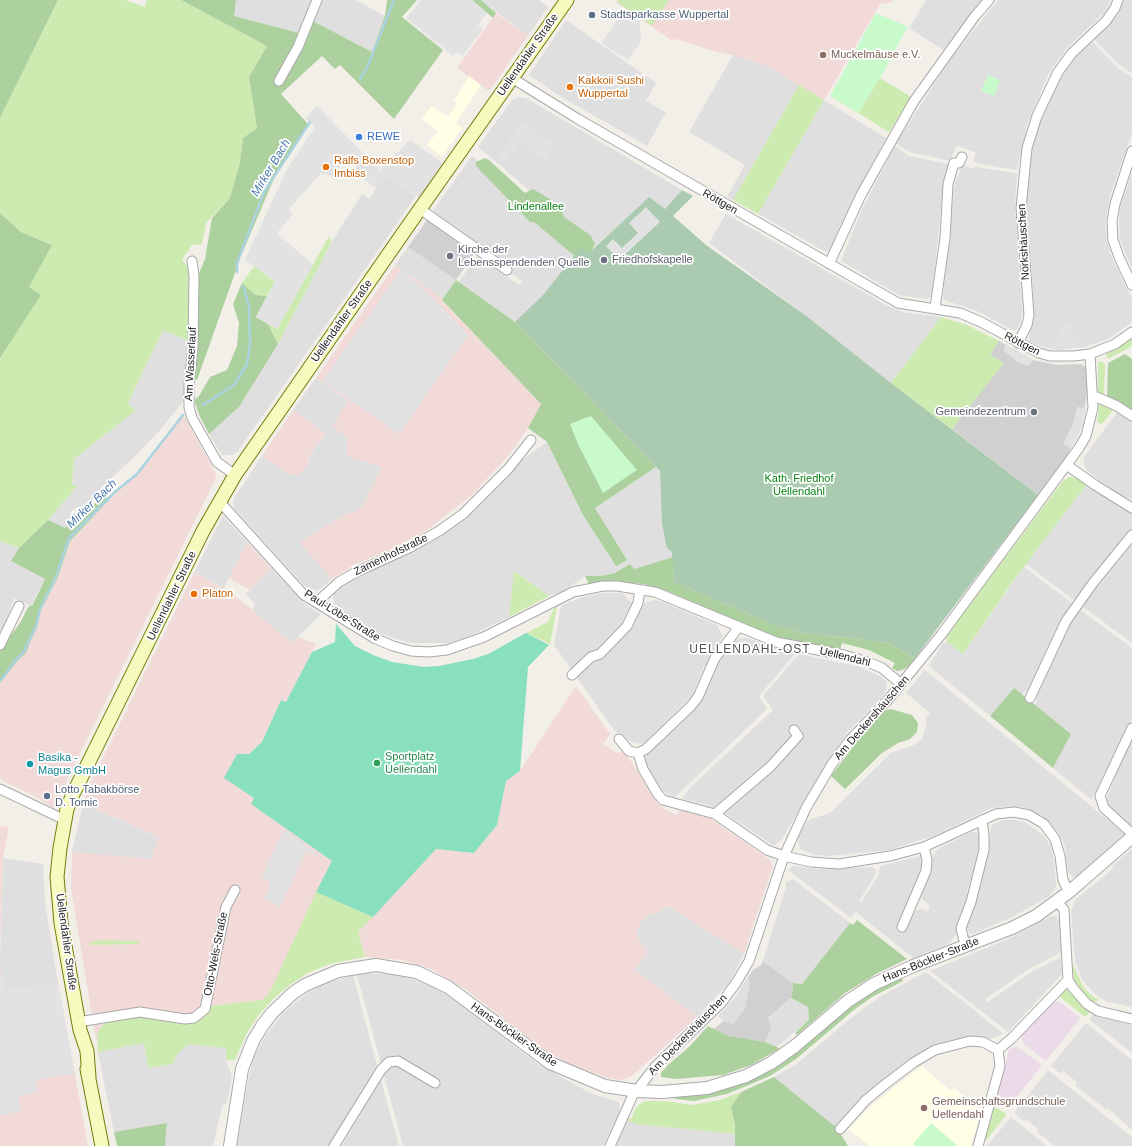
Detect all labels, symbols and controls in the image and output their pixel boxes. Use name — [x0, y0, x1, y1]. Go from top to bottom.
place label: Stadtsparkasse Wuppertal — [600, 8, 729, 22]
marker: Stadtsparkasse Wuppertal — [587, 10, 597, 20]
street label: Uellendahler Straße — [495, 11, 561, 99]
place label: Muckelmäuse e.V. — [831, 48, 920, 62]
marker: Muckelmäuse e.V. — [818, 50, 828, 60]
place label: Kakkoii Sushi Wuppertal — [578, 74, 644, 100]
marker: Kakkoii Sushi Wuppertal — [565, 82, 575, 92]
place label: REWE — [367, 130, 400, 144]
marker: REWE — [354, 132, 364, 142]
water label: Mirker Bach — [248, 137, 294, 199]
place label: Ralfs Boxenstop Imbiss — [334, 154, 414, 180]
marker: Ralfs Boxenstop Imbiss — [321, 162, 331, 172]
street label: Röttgen — [700, 187, 740, 217]
park label: Lindenallee — [508, 200, 564, 214]
street label: Norkshäuschen — [1015, 203, 1033, 281]
place label: Kirche der Lebensspendenden Quelle — [458, 243, 590, 269]
marker: Kirche der Lebensspendenden Quelle — [445, 251, 455, 261]
place label: Friedhofskapelle — [612, 253, 693, 267]
marker: Friedhofskapelle — [599, 255, 609, 265]
street label: Uellendahler Straße — [309, 277, 375, 365]
street label: Am Wasserlauf — [182, 327, 200, 401]
street label: Röttgen — [1002, 329, 1042, 359]
place label: Gemeindezentrum — [936, 405, 1026, 419]
marker: Gemeindezentrum — [1029, 407, 1039, 417]
park label: Kath. Friedhof Uellendahl — [764, 472, 834, 498]
water label: Mirker Bach — [64, 477, 120, 531]
street label: Zamenhofstraße — [352, 531, 430, 579]
street label: Uellendahler Straße — [145, 549, 199, 643]
place label: Platon — [202, 587, 233, 601]
street label: Paul-Löbe-Straße — [302, 587, 382, 645]
marker: Platon — [189, 589, 199, 599]
district label: UELLENDAHL-OST — [689, 643, 811, 657]
street label: Uellendahl — [818, 644, 872, 670]
street label: Am Deckershäuschen — [832, 673, 912, 763]
place label: Sportplatz Uellendahl — [385, 750, 437, 776]
place label: Basika - Magus GmbH — [38, 751, 106, 777]
marker: Sportplatz Uellendahl — [372, 758, 382, 768]
marker: Basika - Magus GmbH — [25, 759, 35, 769]
place label: Lotto Tabakbörse D. Tomic — [55, 783, 139, 809]
marker: Lotto Tabakbörse D. Tomic — [42, 791, 52, 801]
street label: Uellendahler Straße — [53, 893, 79, 991]
street label: Otto-Wels-Straße — [201, 911, 231, 997]
street label: Hans-Böckler-Straße — [881, 935, 981, 985]
street label: Am Deckershäuschen — [646, 992, 730, 1078]
street label: Hans-Böckler-Straße — [468, 1000, 560, 1070]
place label: Gemeinschaftsgrundschule Uellendahl — [932, 1095, 1065, 1121]
marker: Gemeinschaftsgrundschule Uellendahl — [919, 1103, 929, 1113]

